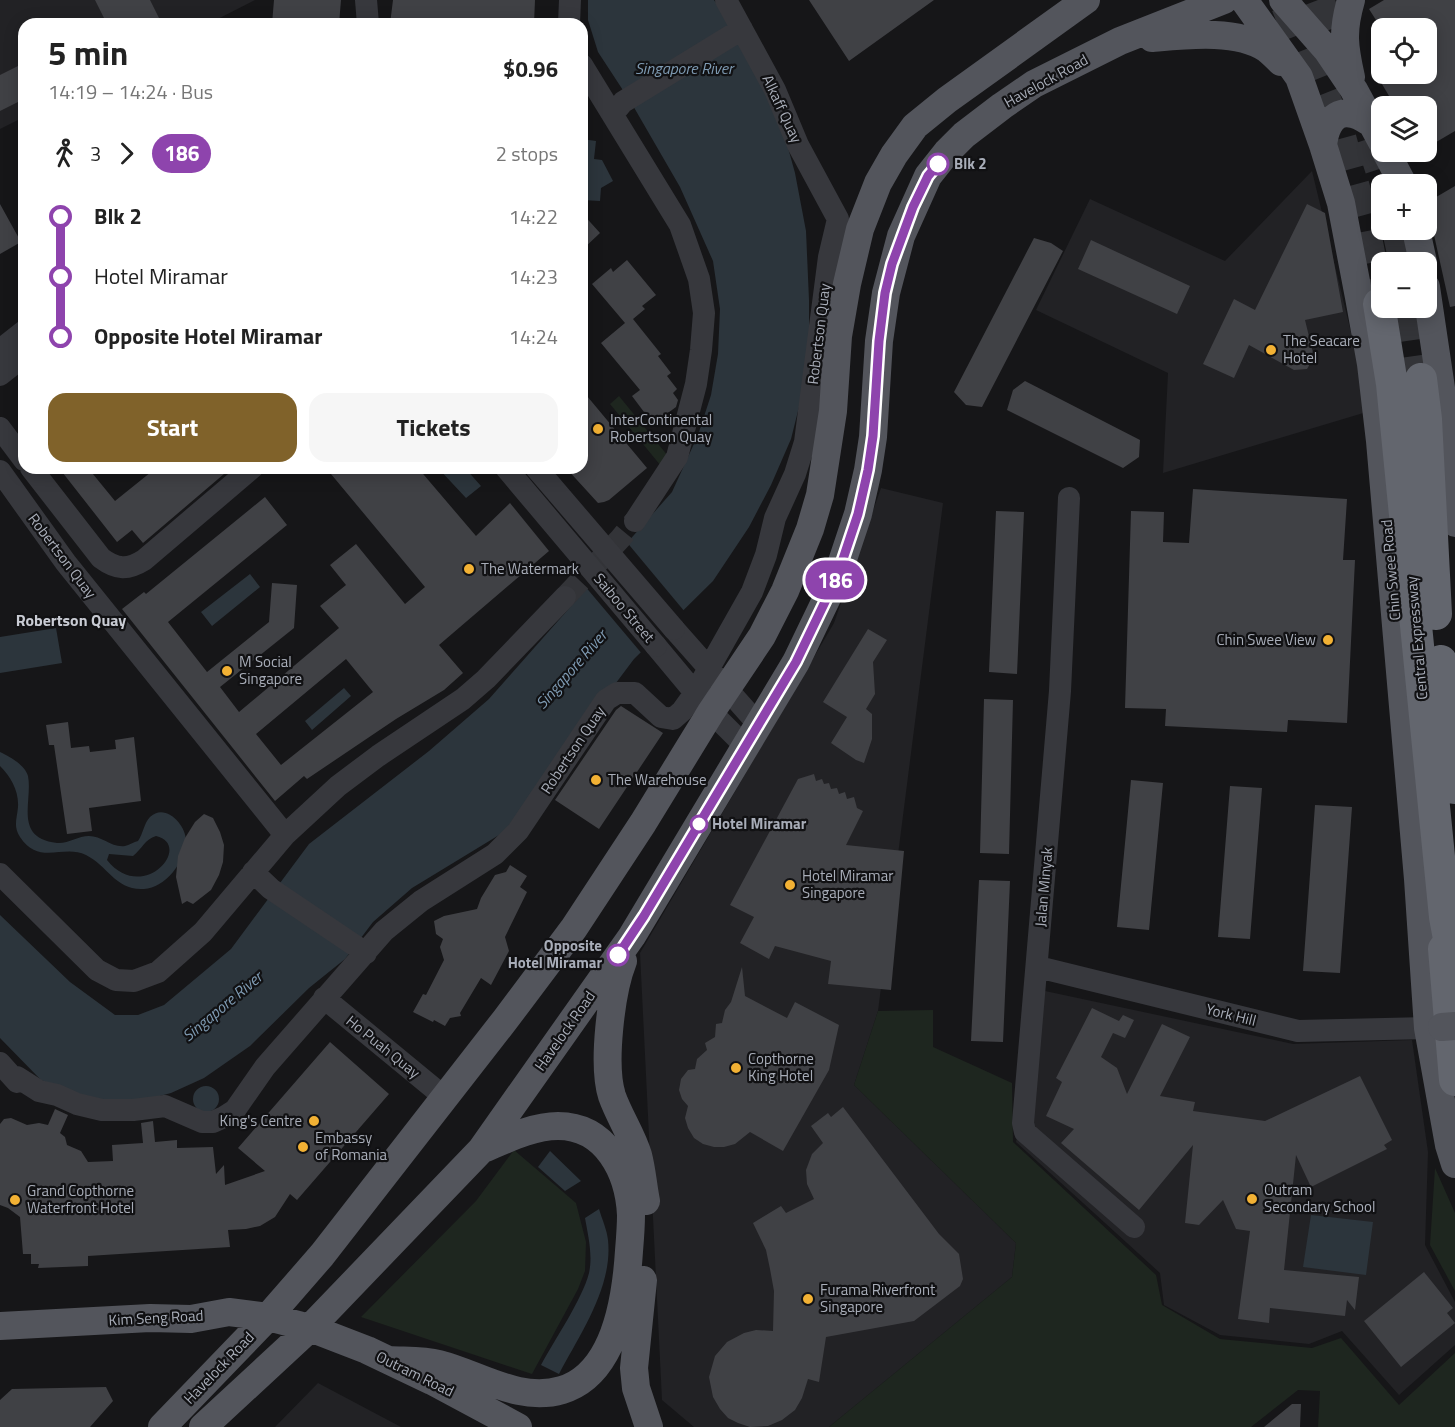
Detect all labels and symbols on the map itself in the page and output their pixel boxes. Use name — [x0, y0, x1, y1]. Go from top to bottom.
street label: Havelock Road — [999, 48, 1092, 113]
water label: Singapore River — [635, 56, 735, 80]
street label: Alkaff Quay — [757, 71, 808, 147]
place label: Blk 2 — [954, 152, 987, 175]
marker: Blk 2 — [927, 153, 949, 175]
street label: Robertson Quay — [801, 282, 836, 386]
place label: The Seacare Hotel — [1283, 329, 1360, 369]
marker: The Seacare Hotel — [1264, 343, 1278, 357]
place label: InterContinental Robertson Quay — [610, 408, 712, 448]
marker: InterContinental Robertson Quay — [591, 422, 605, 436]
street label: Robertson Quay — [23, 508, 102, 603]
street label: Chin Swee Road — [1375, 519, 1406, 621]
place label: The Watermark — [481, 557, 579, 580]
line badge: 186 — [800, 560, 870, 600]
marker: The Watermark — [462, 562, 476, 576]
street label: Saiboo Street — [588, 568, 661, 648]
street label: Central Expressway — [1400, 575, 1433, 701]
district label: Robertson Quay — [16, 608, 126, 632]
water label: Singapore River — [530, 623, 614, 714]
place label: Chin Swee View — [1216, 628, 1316, 651]
marker: Chin Swee View — [1321, 633, 1335, 647]
place label: M Social Singapore — [239, 650, 302, 690]
marker: M Social Singapore — [220, 664, 234, 678]
street label: Robertson Quay — [535, 701, 611, 798]
place label: The Warehouse — [608, 768, 707, 791]
marker: The Warehouse — [589, 773, 603, 787]
place label: Hotel Miramar — [712, 812, 807, 835]
marker: Hotel Miramar — [690, 815, 708, 833]
street label: Jalan Minyak — [1029, 846, 1058, 928]
place label: Hotel Miramar Singapore — [802, 864, 893, 904]
marker: Hotel Miramar Singapore — [783, 878, 797, 892]
place label: Opposite Hotel Miramar — [508, 934, 602, 974]
marker: Opposite Hotel Miramar — [607, 944, 629, 966]
water label: Singapore River — [177, 964, 269, 1047]
street label: Havelock Road — [528, 986, 601, 1075]
street label: York Hill — [1204, 997, 1259, 1032]
street label: Ho Puah Quay — [341, 1009, 425, 1084]
place label: Copthorne King Hotel — [748, 1047, 814, 1087]
marker: Copthorne King Hotel — [729, 1061, 743, 1075]
place label: King's Centre — [220, 1109, 302, 1132]
marker: King's Centre — [307, 1114, 321, 1128]
place label: Embassy of Romania — [315, 1126, 388, 1166]
marker: Embassy of Romania — [296, 1140, 310, 1154]
place label: Outram Secondary School — [1264, 1178, 1375, 1218]
place label: Grand Copthorne Waterfront Hotel — [27, 1179, 134, 1219]
marker: Outram Secondary School — [1245, 1192, 1259, 1206]
marker: Grand Copthorne Waterfront Hotel — [8, 1193, 22, 1207]
place label: Furama Riverfront Singapore — [820, 1278, 936, 1318]
marker: Furama Riverfront Singapore — [801, 1292, 815, 1306]
street label: Kim Seng Road — [108, 1304, 204, 1331]
street label: Havelock Road — [178, 1326, 259, 1409]
street label: Outram Road — [372, 1345, 458, 1402]

